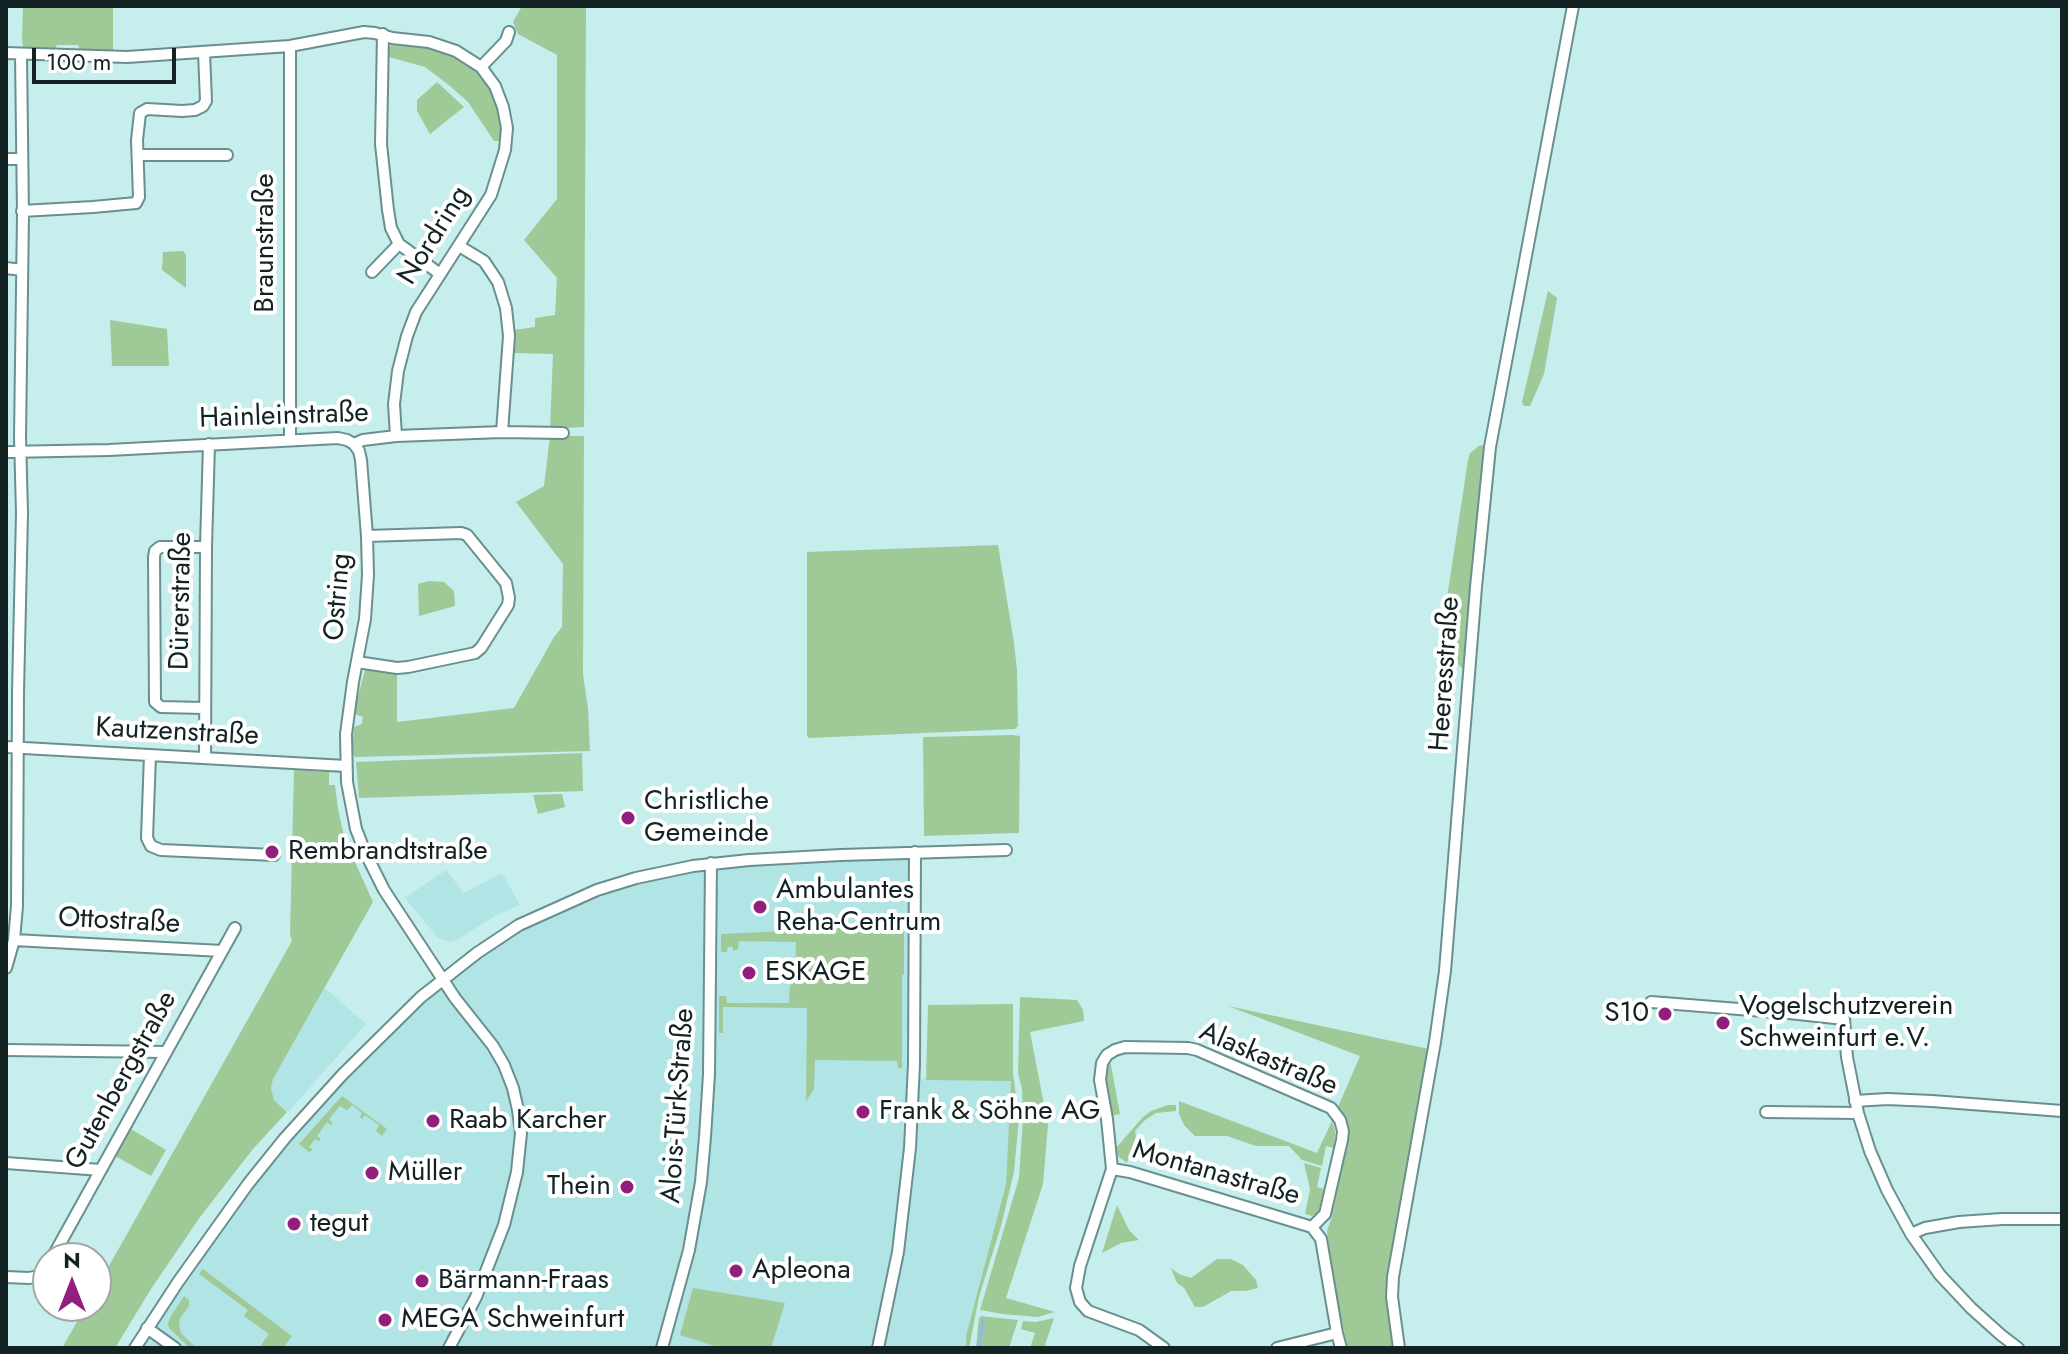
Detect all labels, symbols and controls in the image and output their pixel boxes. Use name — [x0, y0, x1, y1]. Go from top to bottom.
scale bar — [36, 32, 180, 82]
text: 100 m — [46, 44, 112, 79]
street label: Braunstraße — [249, 173, 283, 313]
street label: Nordring — [392, 180, 478, 292]
street label: Hainleinstraße — [199, 397, 369, 437]
street label: Dürerstraße — [164, 532, 200, 670]
street label: Ostring — [318, 552, 360, 642]
street label: Heeresstraße — [1424, 595, 1468, 753]
street label: Kautzenstraße — [94, 712, 260, 754]
place label: Christliche Gemeinde — [644, 785, 769, 851]
marker: Christliche Gemeinde — [619, 809, 637, 827]
place label: Rembrandtstraße — [288, 835, 488, 869]
marker: Rembrandtstraße — [263, 843, 281, 861]
place label: Ambulantes Reha-Centrum — [776, 874, 941, 940]
marker: Ambulantes Reha-Centrum — [751, 898, 769, 916]
street label: Ottostraße — [57, 902, 181, 942]
place label: ESKAGE — [765, 956, 866, 990]
marker: ESKAGE — [740, 964, 758, 982]
street label: Gutenbergstraße — [59, 986, 185, 1176]
place label: Vogelschutzverein Schweinfurt e.V. — [1739, 990, 1953, 1056]
place label: S10 — [1604, 997, 1649, 1031]
marker: S10 — [1656, 1005, 1674, 1023]
street label: Alois-Türk-Straße — [655, 1007, 703, 1205]
marker: Vogelschutzverein Schweinfurt e.V. — [1714, 1014, 1732, 1032]
street label: Alaskastraße — [1194, 1016, 1342, 1104]
place label: Frank & Söhne AG — [879, 1095, 1100, 1129]
marker: Frank & Söhne AG — [854, 1103, 872, 1121]
place label: Raab Karcher — [449, 1104, 607, 1138]
marker: Raab Karcher — [424, 1112, 442, 1130]
street label: Montanastraße — [1129, 1134, 1303, 1214]
place label: Müller — [388, 1156, 462, 1190]
marker: Müller — [363, 1164, 381, 1182]
place label: Thein — [547, 1170, 611, 1204]
marker: Thein — [618, 1178, 636, 1196]
place label: tegut — [310, 1207, 369, 1241]
marker: tegut — [285, 1215, 303, 1233]
north arrow — [32, 1242, 112, 1322]
text: N — [63, 1244, 81, 1276]
place label: Apleona — [752, 1254, 851, 1288]
marker: Apleona — [727, 1262, 745, 1280]
place label: Bärmann-Fraas — [438, 1264, 609, 1298]
marker: Bärmann-Fraas — [413, 1272, 431, 1290]
place label: MEGA Schweinfurt — [401, 1303, 624, 1337]
marker: MEGA Schweinfurt — [376, 1311, 394, 1329]

